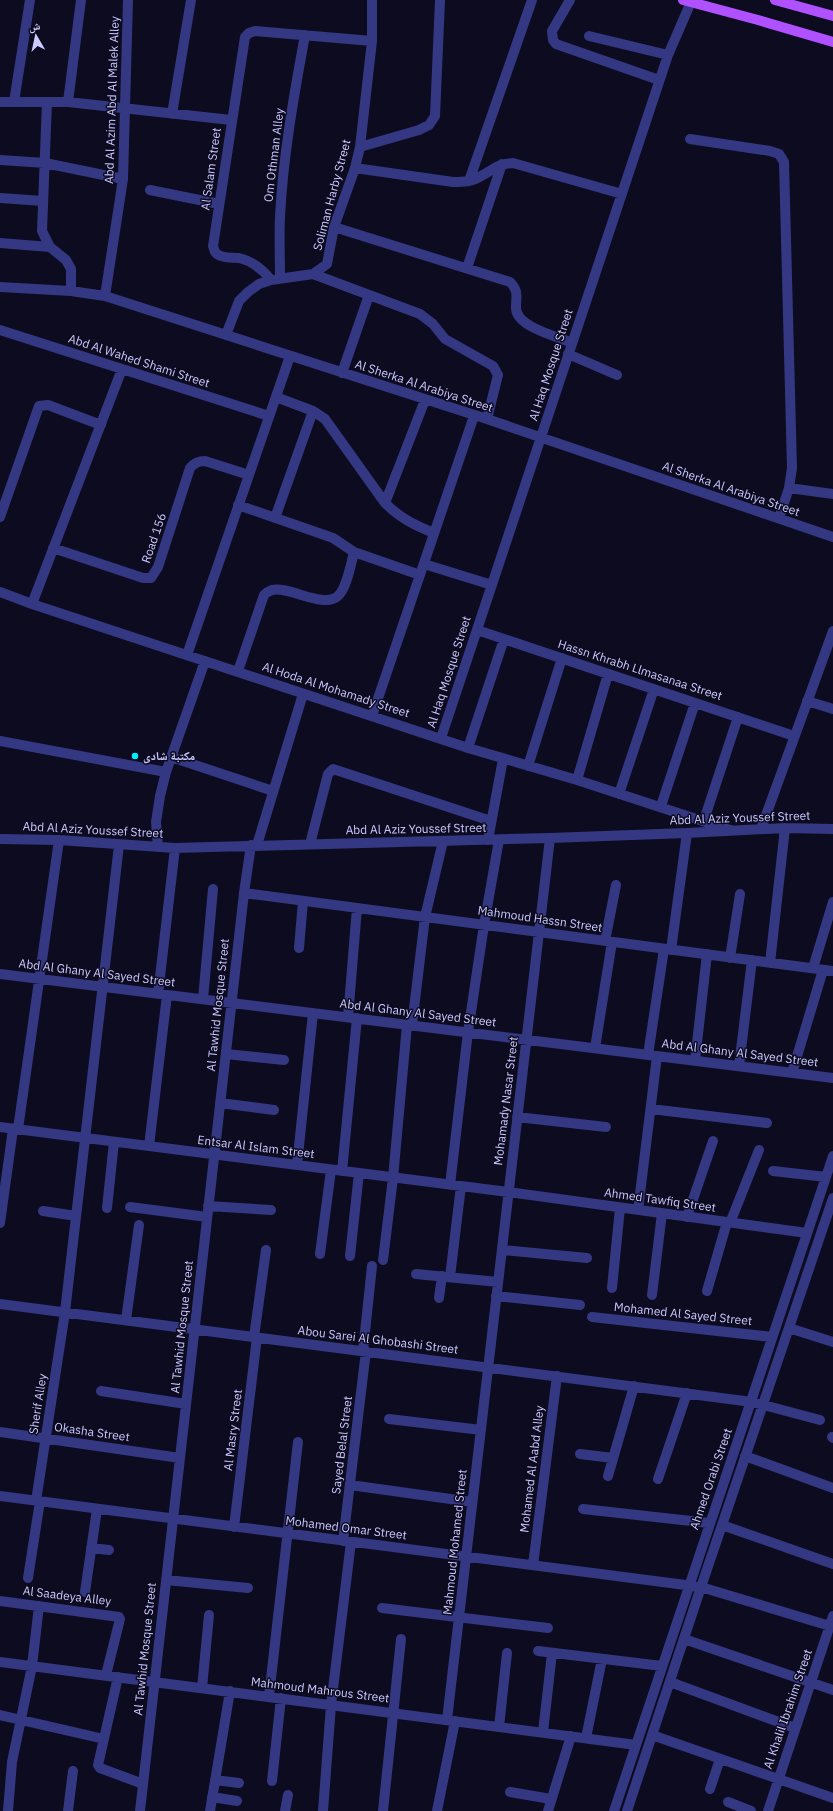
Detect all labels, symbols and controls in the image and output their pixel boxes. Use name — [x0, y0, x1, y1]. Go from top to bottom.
north arrow — [16, 16, 56, 56]
street label: Abd Al Azim Abd Al Malek Alley — [101, 16, 122, 184]
text: ش — [28, 18, 42, 35]
street label: Om Othman Alley — [260, 107, 287, 203]
street label: Al Salam Street — [197, 127, 224, 211]
street label: Soliman Harby Street — [309, 138, 354, 252]
street label: Al Haq Mosque Street — [525, 307, 576, 423]
street label: Abd Al Wahed Shami Street — [67, 331, 212, 391]
street label: Al Sherka Al Arabiya Street — [353, 356, 495, 415]
street label: Al Sherka Al Arabiya Street — [661, 458, 802, 519]
street label: Road 156 — [138, 511, 169, 565]
street label: Al Haq Mosque Street — [423, 614, 474, 730]
street label: Hassn Khrabh Llmasanaa Street — [556, 636, 724, 703]
street label: Al Hoda Al Mohamady Street — [260, 659, 412, 720]
place label: مكتبة شادى — [143, 748, 196, 764]
marker: مكتبة شادى — [130, 751, 140, 761]
street label: Abd Al Aziz Youssef Street — [669, 808, 811, 827]
street label: Abd Al Aziz Youssef Street — [22, 818, 164, 841]
street label: Abd Al Aziz Youssef Street — [345, 820, 487, 837]
street label: Mahmoud Hassn Street — [477, 902, 603, 935]
street label: Al Tawhid Mosque Street — [203, 938, 232, 1072]
street label: Abd Al Ghany Al Sayed Street — [18, 955, 176, 990]
street label: Abd Al Ghany Al Sayed Street — [339, 995, 497, 1030]
street label: Abd Al Ghany Al Sayed Street — [661, 1035, 819, 1070]
street label: Mohamady Nasar Street — [490, 1036, 521, 1166]
street label: Entsar Al Islam Street — [197, 1132, 315, 1161]
street label: Ahmed Tawfiq Street — [603, 1184, 717, 1215]
street label: Al Tawhid Mosque Street — [167, 1260, 196, 1394]
street label: Mohamed Al Sayed Street — [613, 1299, 753, 1328]
street label: Abou Sarei Al Ghobashi Street — [297, 1322, 459, 1357]
street label: Sherif Alley — [25, 1373, 50, 1435]
street label: Al Masry Street — [220, 1388, 245, 1472]
street label: Sayed Belal Street — [328, 1395, 355, 1495]
street label: Mohamed Al Aabd Alley — [516, 1405, 547, 1533]
street label: Okasha Street — [53, 1419, 131, 1444]
street label: Ahmed Orabi Street — [686, 1426, 735, 1532]
street label: Mahmoud Mohamed Street — [439, 1468, 470, 1615]
street label: Mohamed Omar Street — [285, 1513, 408, 1542]
street label: Al Tawhid Mosque Street — [130, 1582, 159, 1716]
street label: Al Saadeya Alley — [22, 1583, 112, 1608]
street label: Al Khalil Ibrahim Street — [760, 1647, 815, 1771]
street label: Mahmoud Mahrous Street — [250, 1674, 390, 1705]

